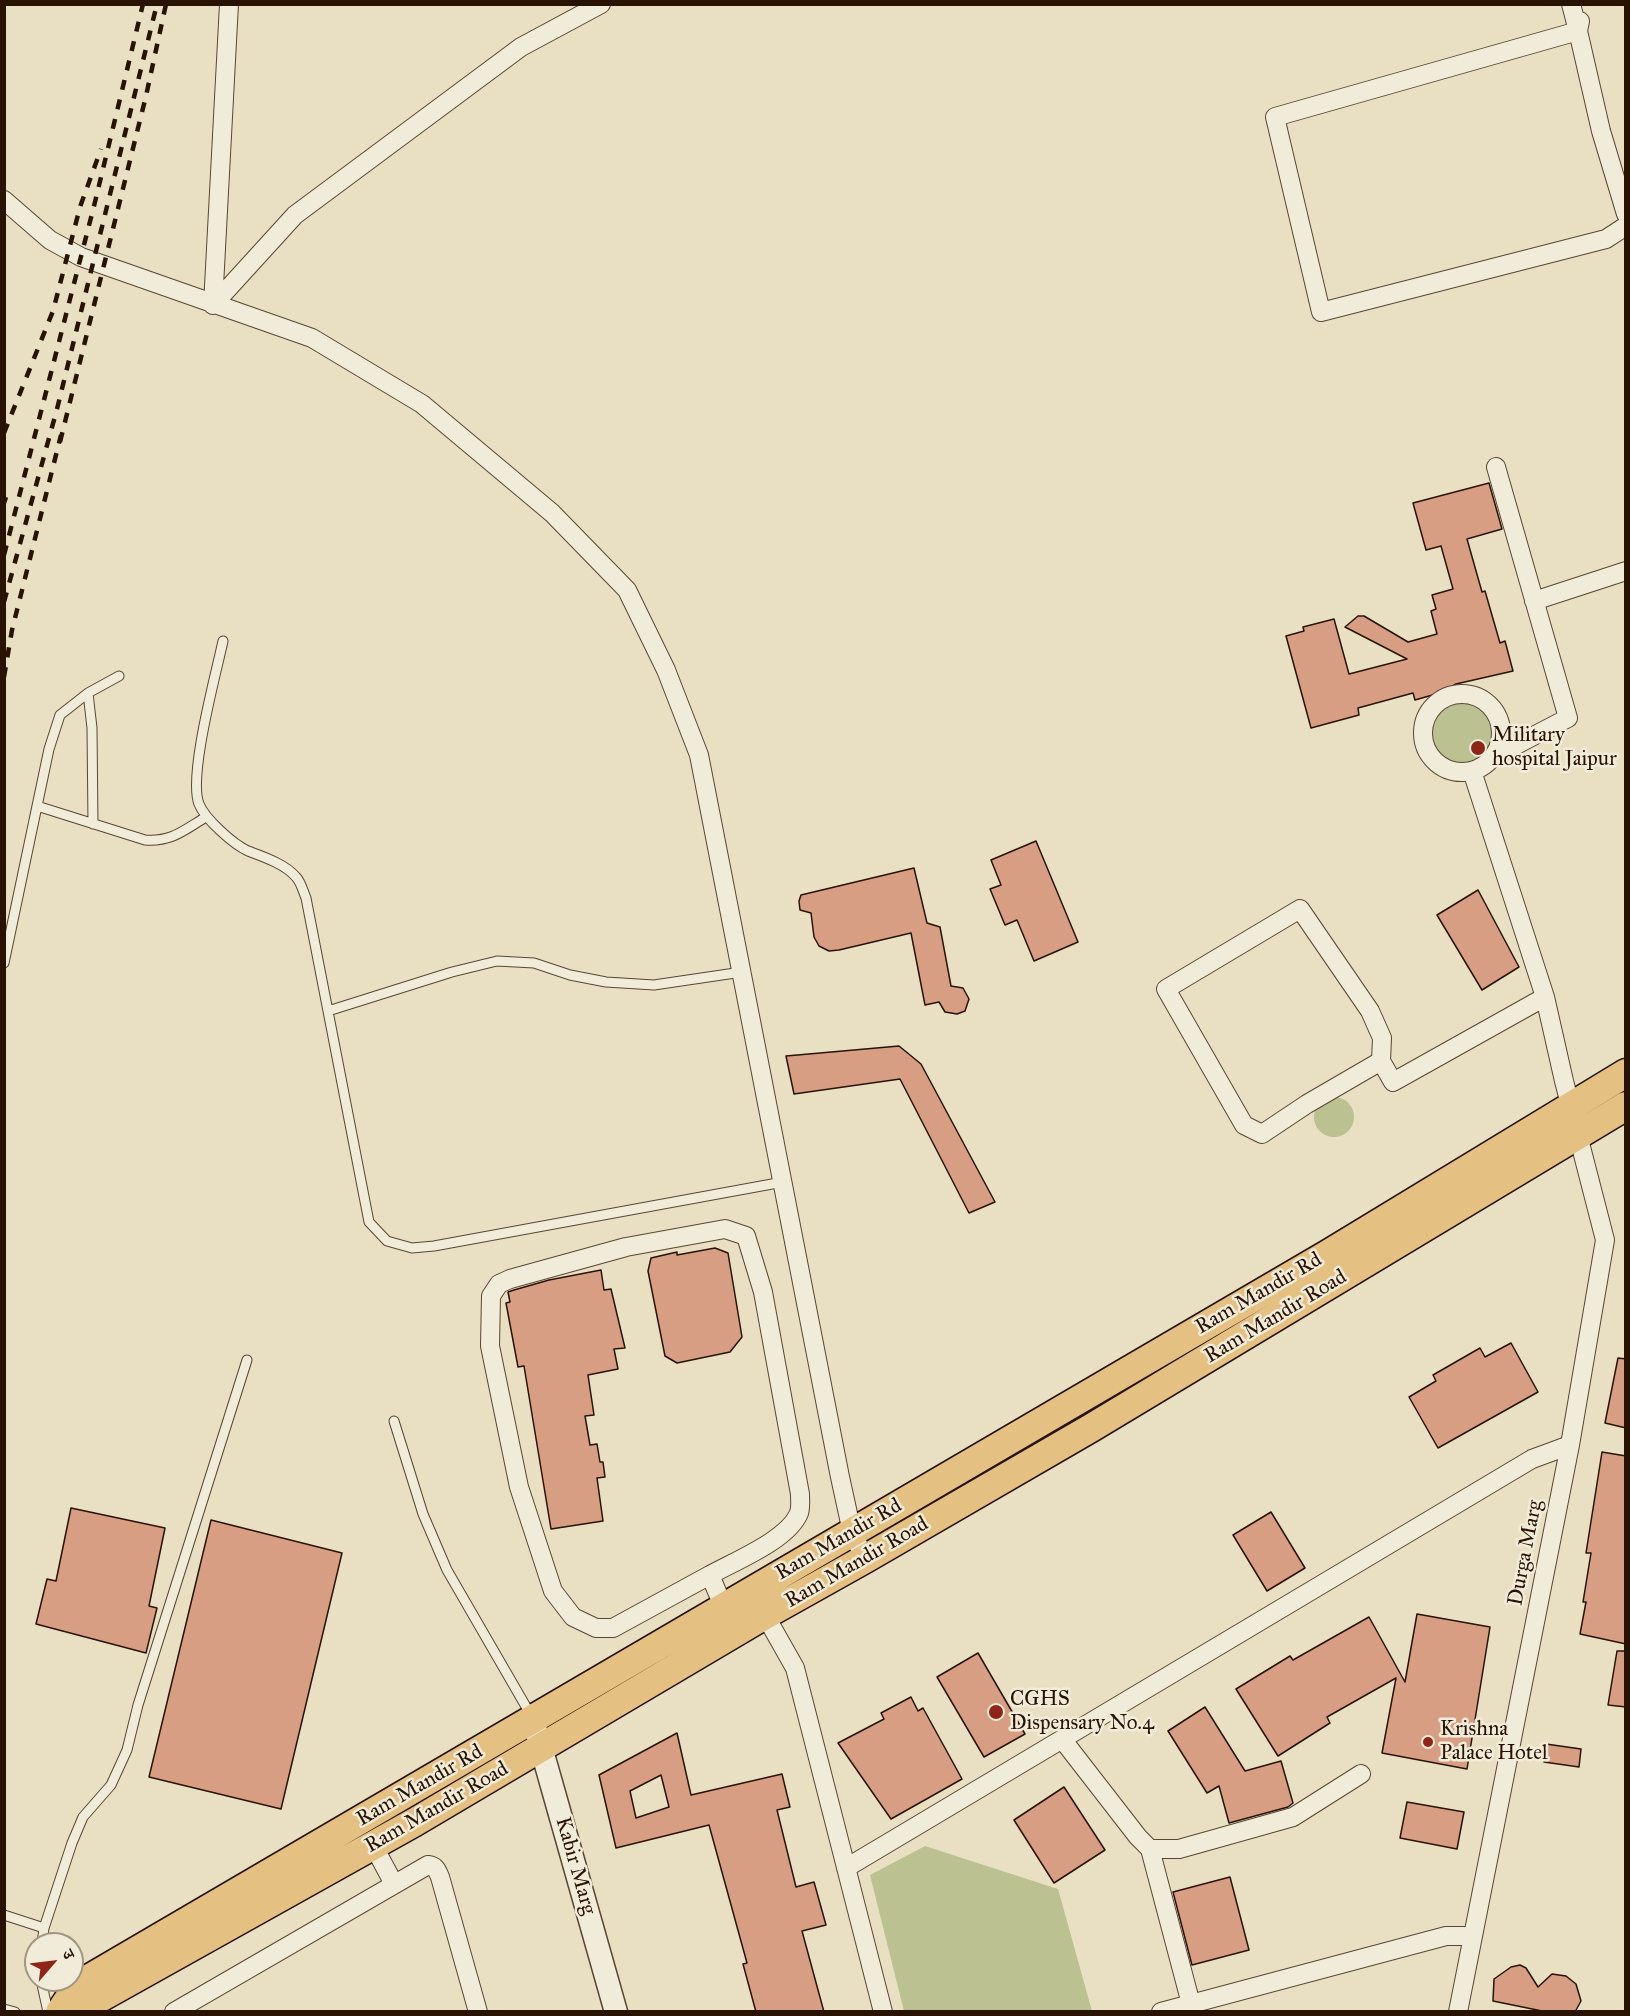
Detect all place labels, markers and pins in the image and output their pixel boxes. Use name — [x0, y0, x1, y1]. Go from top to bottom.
place label: Military hospital Jaipur — [1492, 723, 1617, 773]
marker: Military hospital Jaipur — [1469, 739, 1487, 757]
place label: CGHS Dispensary No.4 — [1010, 1687, 1154, 1737]
marker: CGHS Dispensary No.4 — [987, 1703, 1005, 1721]
place label: Krishna Palace Hotel — [1440, 1717, 1548, 1767]
marker: Krishna Palace Hotel — [1421, 1735, 1435, 1749]

